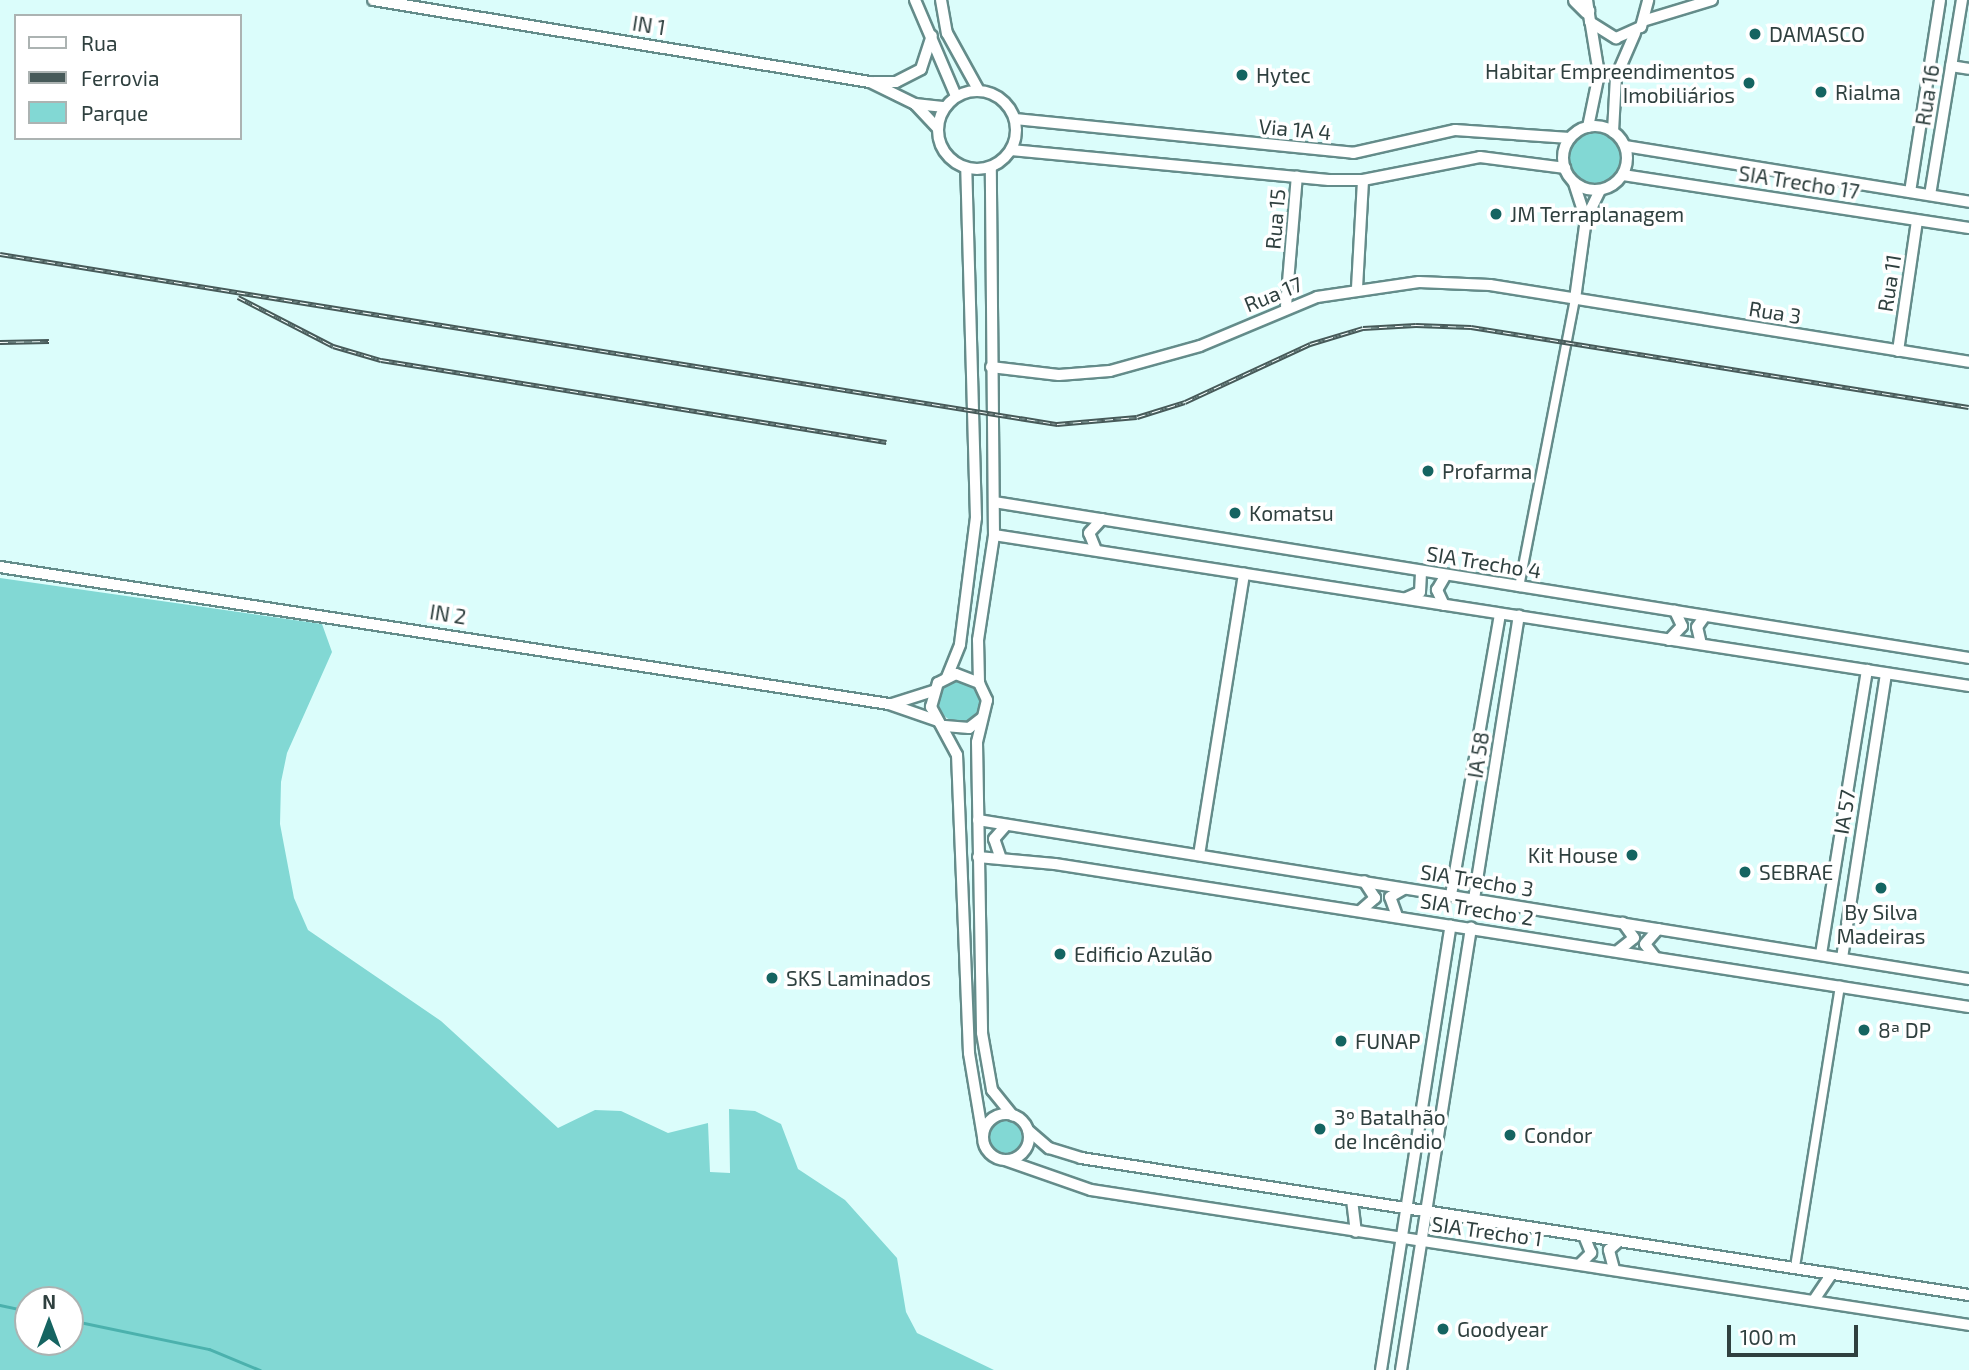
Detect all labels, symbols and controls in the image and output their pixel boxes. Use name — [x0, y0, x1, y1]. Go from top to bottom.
street label: IN 1 — [631, 10, 667, 40]
legend — [14, 14, 242, 140]
place label: DAMASCO — [1769, 21, 1865, 47]
marker: DAMASCO — [1747, 26, 1763, 42]
text: Rua — [81, 30, 117, 55]
place label: Habitar Empreendimentos Imobiliários — [1485, 58, 1735, 108]
place label: Hytec — [1256, 62, 1311, 88]
street label: Rua 16 — [1910, 63, 1944, 127]
text: Ferrovia — [81, 65, 160, 90]
marker: Hytec — [1234, 67, 1250, 83]
marker: Habitar Empreendimentos Imobiliários — [1741, 75, 1757, 91]
place label: Rialma — [1835, 79, 1901, 105]
marker: Rialma — [1813, 84, 1829, 100]
text: Parque — [81, 100, 148, 125]
street label: Via 1A 4 — [1257, 113, 1333, 145]
street label: SIA Trecho 17 — [1736, 160, 1862, 204]
street label: Rua 15 — [1260, 188, 1290, 250]
place label: JM Terraplanagem — [1510, 201, 1685, 227]
marker: JM Terraplanagem — [1488, 206, 1504, 222]
street label: Rua 11 — [1872, 252, 1906, 314]
street label: Rua 17 — [1240, 271, 1306, 317]
street label: Rua 3 — [1747, 295, 1803, 329]
place label: Profarma — [1442, 458, 1532, 484]
marker: Profarma — [1420, 463, 1436, 479]
place label: Komatsu — [1249, 500, 1334, 526]
marker: Komatsu — [1227, 505, 1243, 521]
street label: SIA Trecho 4 — [1424, 540, 1544, 584]
street label: IN 2 — [428, 599, 468, 629]
street label: IA 58 — [1462, 730, 1494, 780]
street label: IA 57 — [1828, 788, 1860, 836]
place label: Kit House — [1528, 842, 1618, 868]
marker: Kit House — [1624, 847, 1640, 863]
street label: SIA Trecho 3 — [1418, 859, 1536, 901]
place label: SEBRAE — [1759, 859, 1833, 885]
marker: SEBRAE — [1737, 864, 1753, 880]
marker: By Silva Madeiras — [1873, 880, 1889, 896]
street label: SIA Trecho 2 — [1418, 888, 1536, 930]
place label: By Silva Madeiras — [1836, 899, 1926, 949]
place label: Edificio Azulão — [1074, 941, 1213, 967]
marker: Edificio Azulão — [1052, 946, 1068, 962]
place label: SKS Laminados — [786, 965, 931, 991]
marker: SKS Laminados — [764, 970, 780, 986]
place label: 8ª DP — [1878, 1017, 1931, 1043]
marker: 8ª DP — [1856, 1022, 1872, 1038]
place label: FUNAP — [1355, 1028, 1421, 1054]
marker: FUNAP — [1333, 1033, 1349, 1049]
place label: 3º Batalhão de Incêndio — [1334, 1104, 1446, 1154]
marker: 3º Batalhão de Incêndio — [1312, 1121, 1328, 1137]
place label: Condor — [1524, 1122, 1592, 1148]
marker: Condor — [1502, 1127, 1518, 1143]
street label: SIA Trecho 1 — [1430, 1211, 1544, 1251]
north arrow — [14, 1286, 84, 1356]
text: N — [42, 1290, 56, 1313]
scale bar — [1731, 1310, 1862, 1354]
place label: Goodyear — [1457, 1316, 1548, 1342]
marker: Goodyear — [1435, 1321, 1451, 1337]
text: 100 m — [1740, 1324, 1797, 1349]

